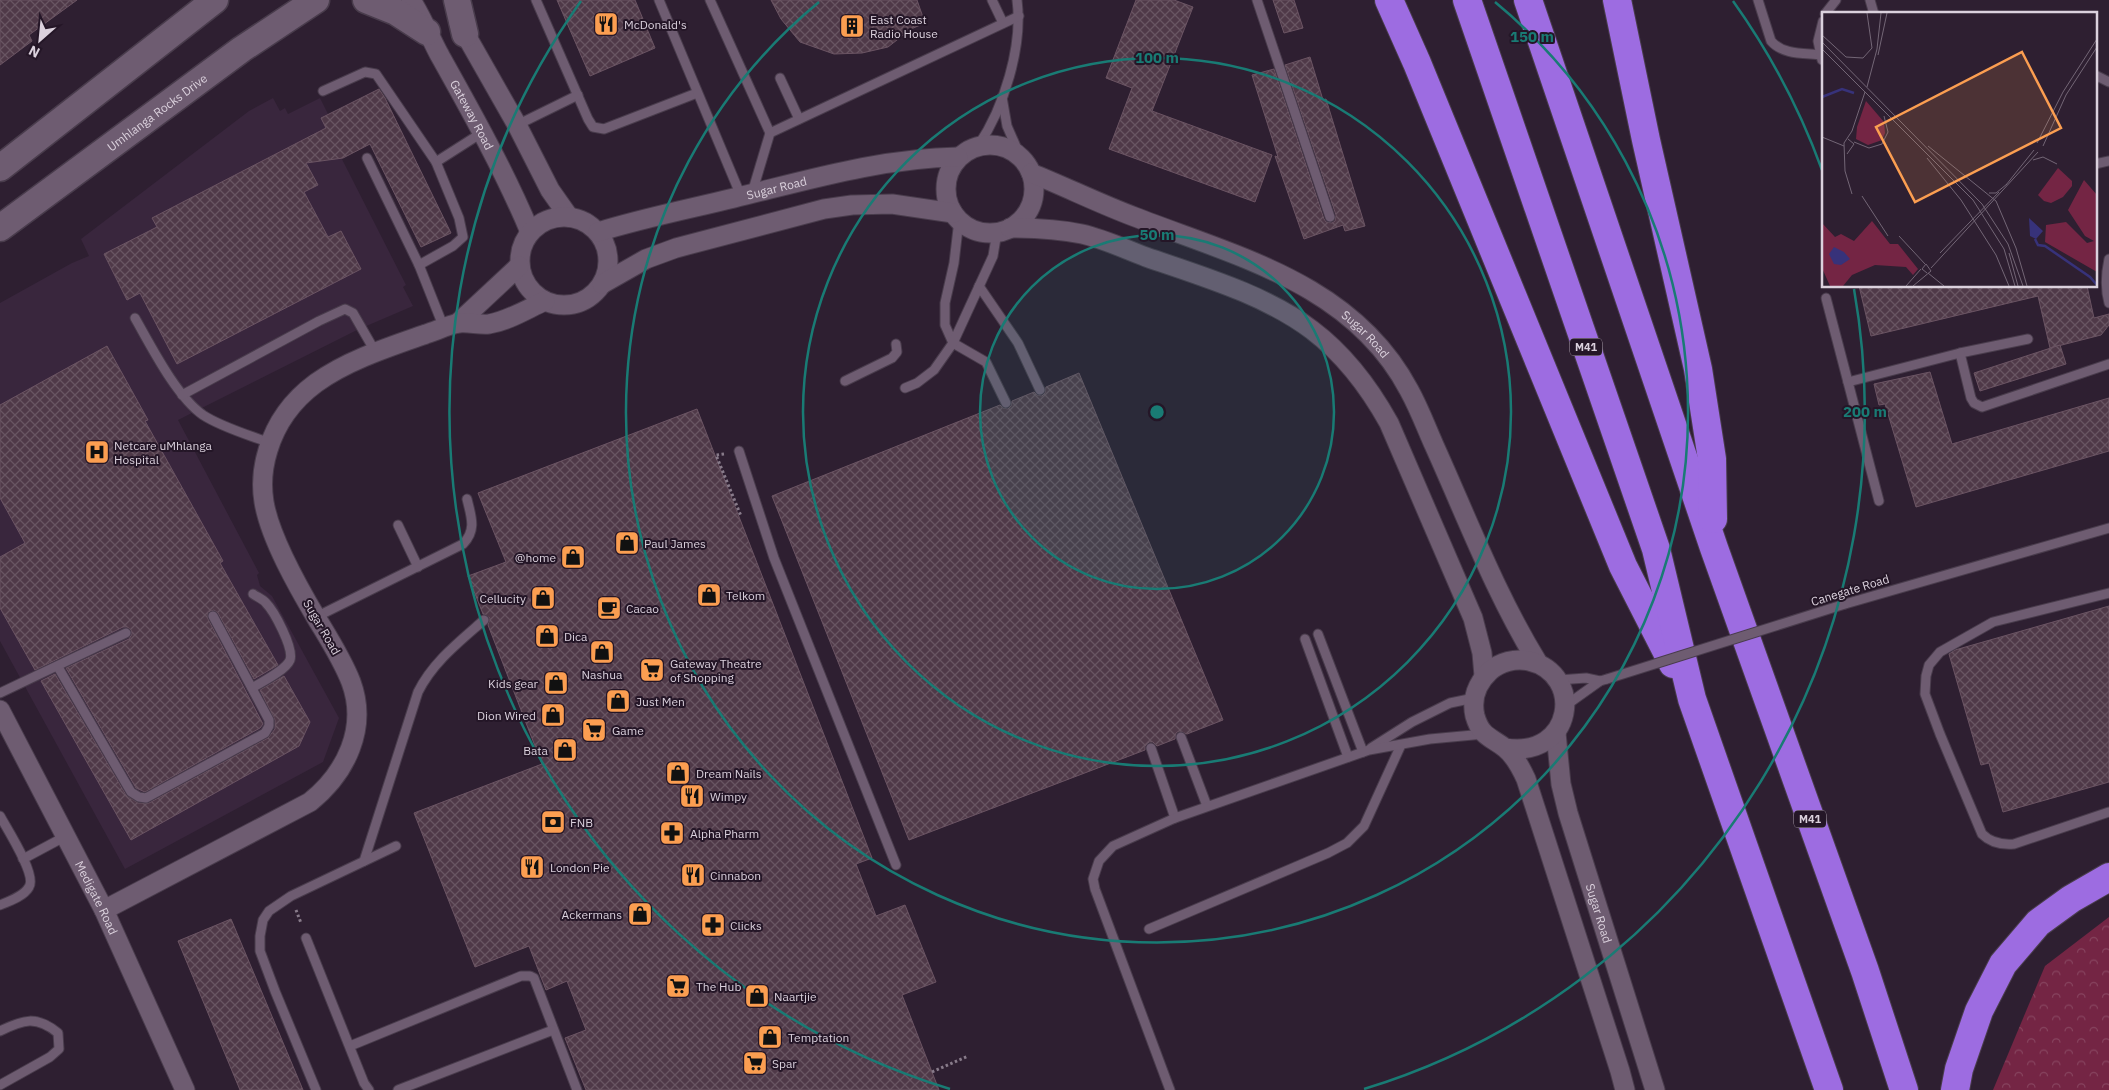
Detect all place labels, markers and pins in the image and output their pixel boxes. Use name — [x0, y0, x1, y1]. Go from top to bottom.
restaurant icon: McDonald's — [593, 11, 619, 37]
place label: East Coast Radio House — [870, 12, 938, 41]
building icon: East Coast Radio House — [839, 13, 865, 39]
place label: McDonald's — [624, 17, 687, 32]
centre of rings — [1148, 403, 1166, 421]
place label: Netcare uMhlanga Hospital — [114, 438, 213, 467]
hospital icon: Netcare uMhlanga Hospital — [84, 439, 110, 465]
shop icon: Paul James — [614, 530, 640, 556]
place label: Paul James — [644, 536, 706, 551]
shop icon: @home — [560, 544, 586, 570]
place label: @home — [515, 550, 556, 565]
shop icon: Telkom — [696, 582, 722, 608]
shop icon: Cellucity — [530, 585, 556, 611]
place label: Telkom — [726, 588, 765, 603]
place label: Cellucity — [479, 591, 526, 606]
cafe icon: Cacao — [596, 595, 622, 621]
place label: Cacao — [626, 601, 659, 616]
shop icon: Dica — [534, 623, 560, 649]
place label: Dica — [564, 629, 588, 644]
shop icon: Nashua — [589, 639, 615, 665]
place label: Gateway Theatre of Shopping — [670, 656, 762, 685]
supermarket icon: Gateway Theatre of Shopping — [639, 657, 665, 683]
place label: Nashua — [582, 667, 623, 682]
shop icon: Kids gear — [543, 670, 569, 696]
place label: Kids gear — [488, 676, 539, 691]
shop icon: Just Men — [605, 688, 631, 714]
place label: Just Men — [636, 694, 685, 709]
shop icon: Dion Wired — [540, 702, 566, 728]
place label: Dion Wired — [477, 708, 536, 723]
supermarket icon: Game — [581, 717, 607, 743]
place label: Game — [612, 723, 644, 738]
shop icon: Bata — [552, 737, 578, 763]
place label: Bata — [523, 743, 549, 758]
shop icon: Dream Nails — [665, 760, 691, 786]
place label: Dream Nails — [696, 766, 762, 781]
restaurant icon: Wimpy — [679, 783, 705, 809]
place label: Wimpy — [710, 789, 747, 804]
bank icon: FNB — [540, 809, 566, 835]
place label: FNB — [570, 815, 593, 830]
pharmacy icon: Alpha Pharm — [659, 820, 685, 846]
place label: Alpha Pharm — [690, 826, 759, 841]
restaurant icon: London Pie — [519, 854, 545, 880]
place label: London Pie — [550, 860, 610, 875]
restaurant icon: Cinnabon — [680, 862, 706, 888]
place label: Cinnabon — [710, 868, 761, 883]
shop icon: Ackermans — [627, 901, 653, 927]
place label: Ackermans — [562, 907, 622, 922]
pharmacy icon: Clicks — [700, 912, 726, 938]
place label: Clicks — [730, 918, 762, 933]
supermarket icon: The Hub — [665, 973, 691, 999]
place label: The Hub — [696, 979, 741, 994]
shop icon: Naartjie — [744, 983, 770, 1009]
place label: Naartjie — [774, 989, 817, 1004]
shop icon: Temptation — [757, 1024, 783, 1050]
place label: Temptation — [788, 1030, 849, 1045]
supermarket icon: Spar — [742, 1050, 768, 1076]
place label: Spar — [772, 1056, 797, 1071]

